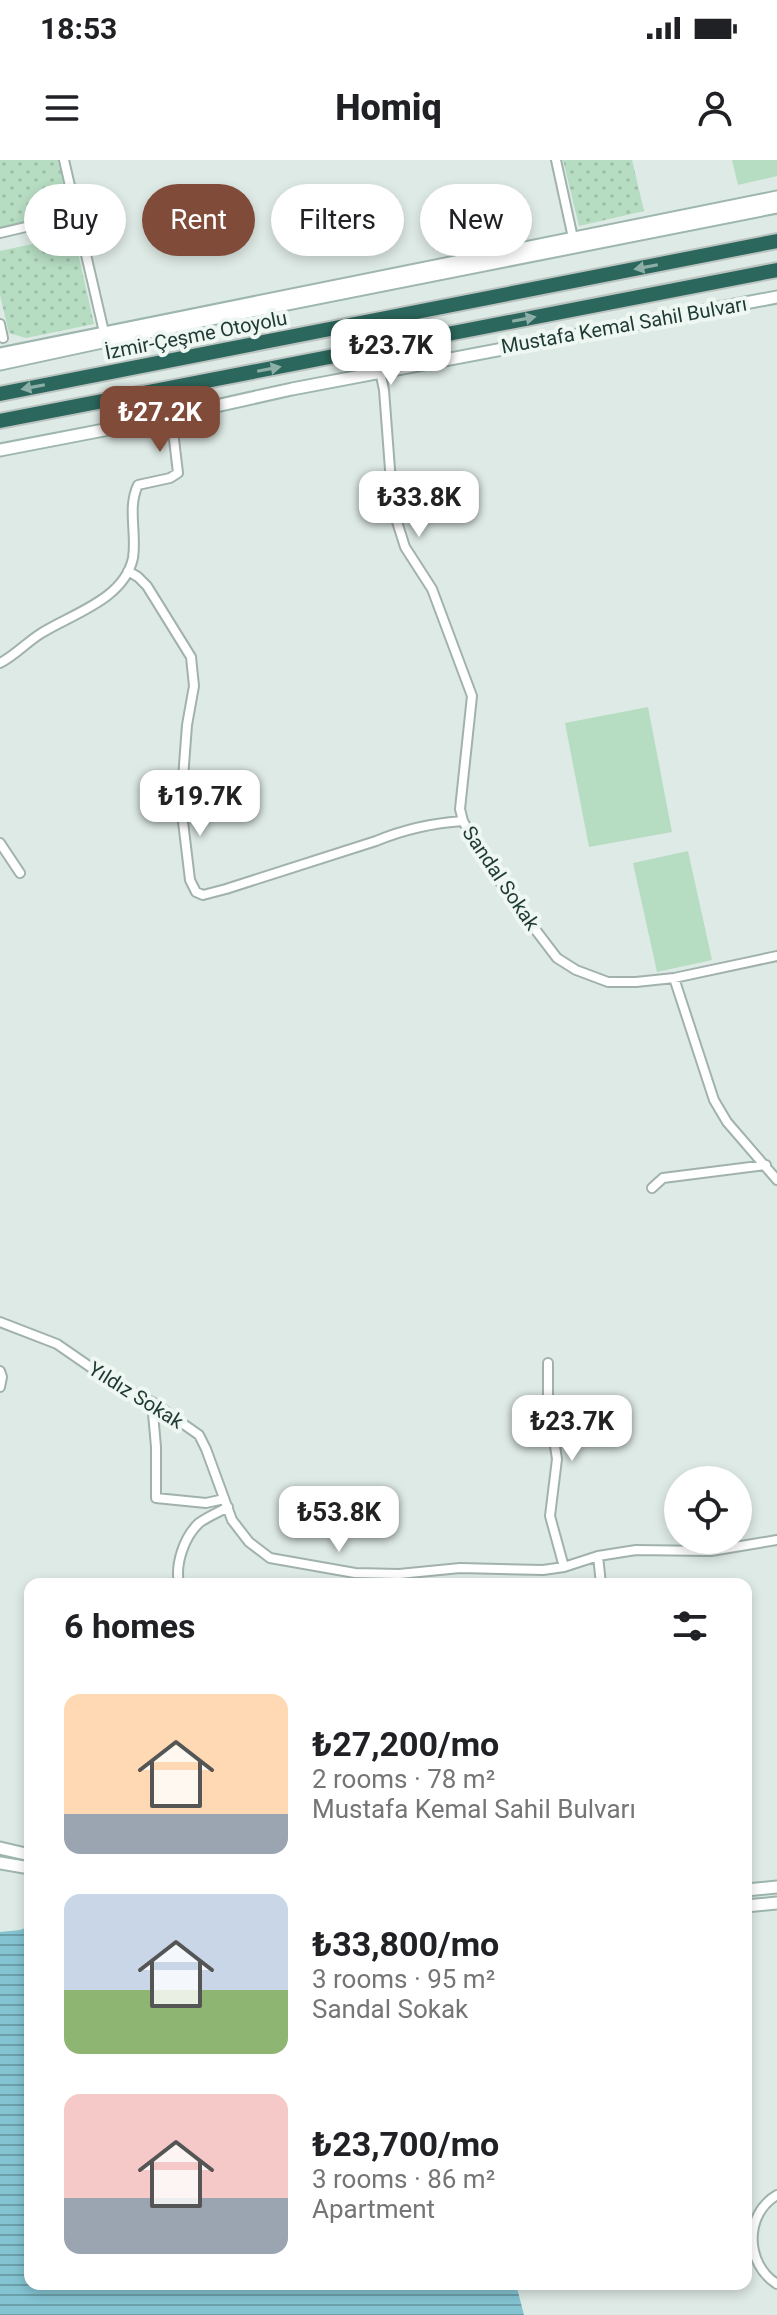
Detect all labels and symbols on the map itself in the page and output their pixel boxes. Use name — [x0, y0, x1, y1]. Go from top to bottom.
one-way arrow — [633, 261, 658, 273]
street label: Mustafa Kemal Sahil Bulvarı — [499, 292, 749, 358]
street label: İzmir-Çeşme Otoyolu — [103, 306, 289, 364]
one-way arrow — [512, 312, 537, 324]
pin: ₺23.7K — [326, 319, 456, 387]
one-way arrow — [257, 363, 282, 375]
one-way arrow — [21, 382, 46, 394]
pin: ₺27.2K — [95, 386, 225, 454]
pin: ₺33.8K — [354, 471, 484, 539]
pin: ₺19.7K — [135, 770, 265, 838]
street label: Sandal Sokak — [457, 821, 545, 935]
street label: Yıldız Sokak — [84, 1356, 189, 1434]
pin: ₺23.7K — [507, 1395, 637, 1463]
pin: ₺53.8K — [274, 1486, 404, 1554]

